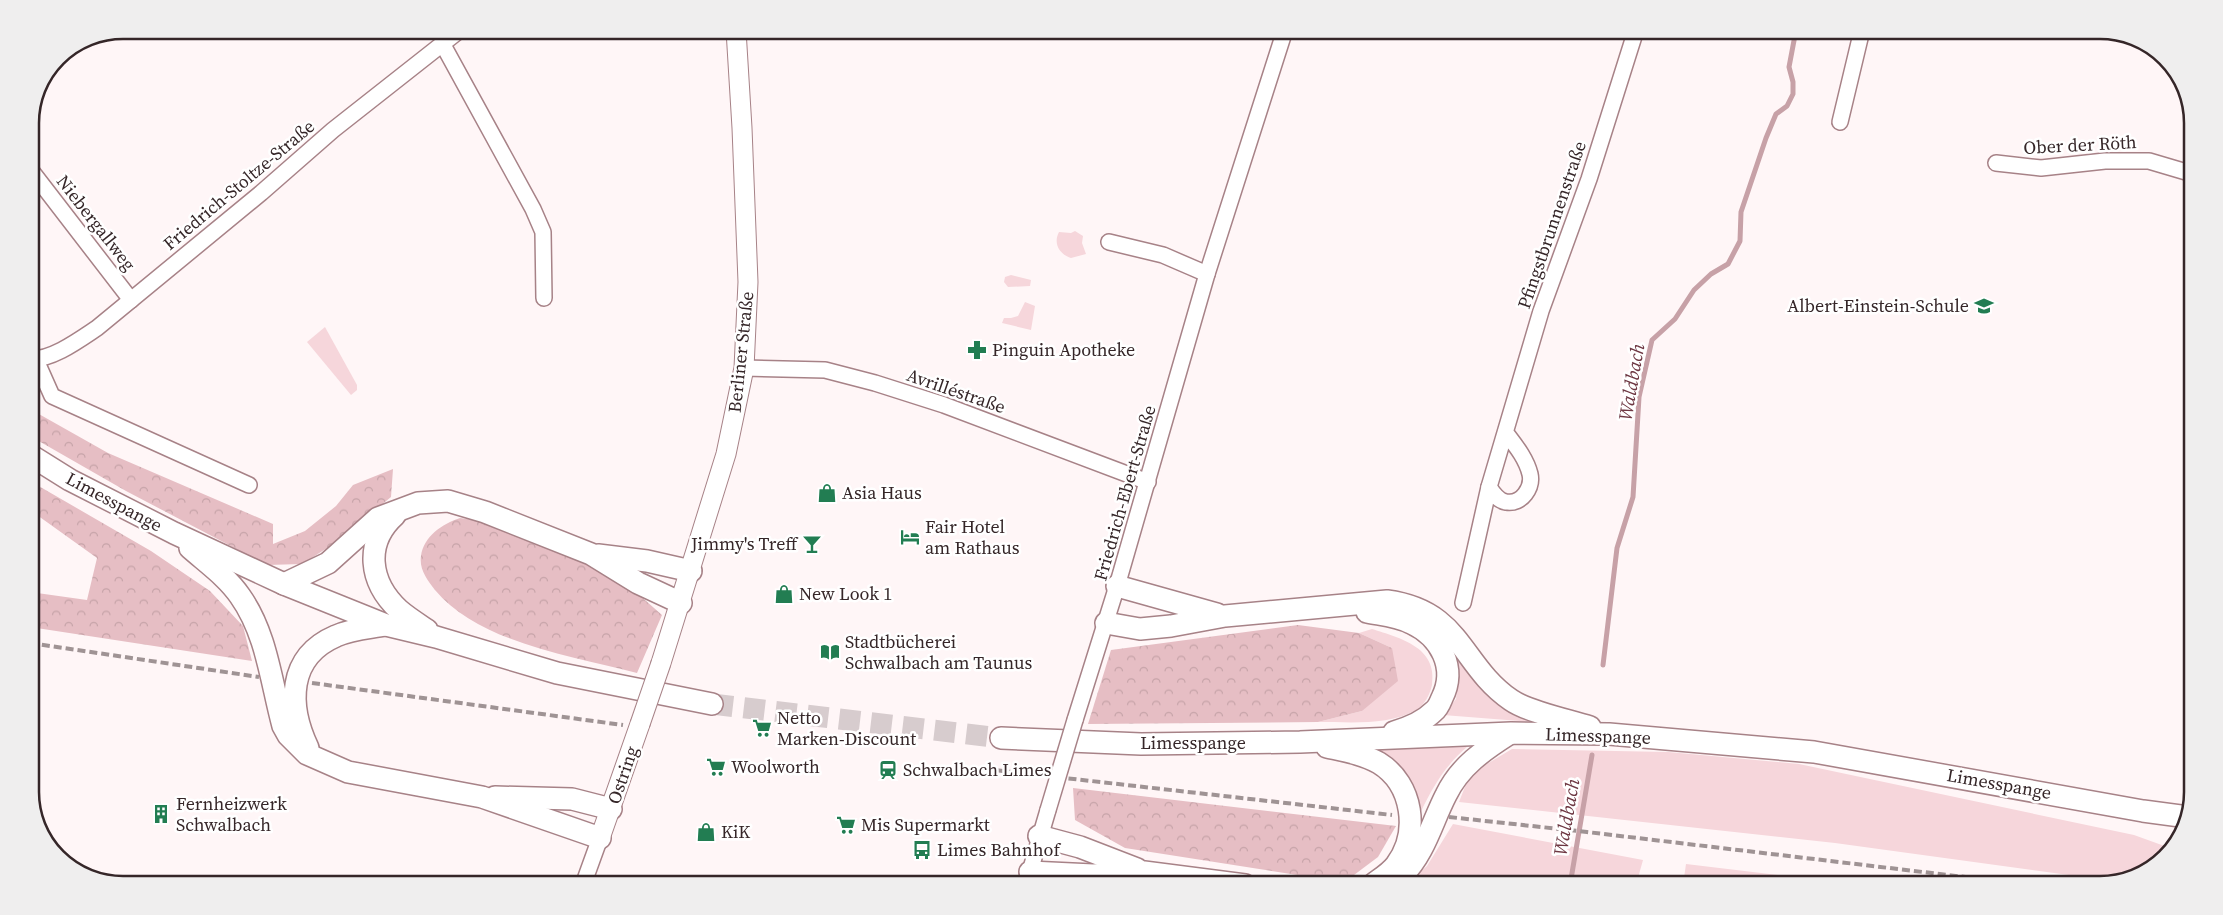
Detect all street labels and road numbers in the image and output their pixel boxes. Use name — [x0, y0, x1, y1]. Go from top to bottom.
street label: Friedrich-Stoltze-Straße — [158, 114, 320, 255]
street label: Ober der Röth — [2023, 129, 2137, 160]
street label: Pfingstbrunnenstraße — [1511, 138, 1592, 312]
street label: Niebergallweg — [51, 170, 142, 276]
street label: Berliner Straße — [722, 290, 759, 414]
street label: Avrilléstraße — [903, 362, 1009, 419]
street label: Friedrich-Ebert-Straße — [1087, 402, 1162, 584]
street label: Limesspange — [62, 466, 167, 537]
street label: Limesspange — [1545, 721, 1651, 750]
street label: Limesspange — [1140, 730, 1246, 755]
street label: Ostring — [601, 743, 644, 807]
street label: Limesspange — [1945, 762, 2053, 805]

